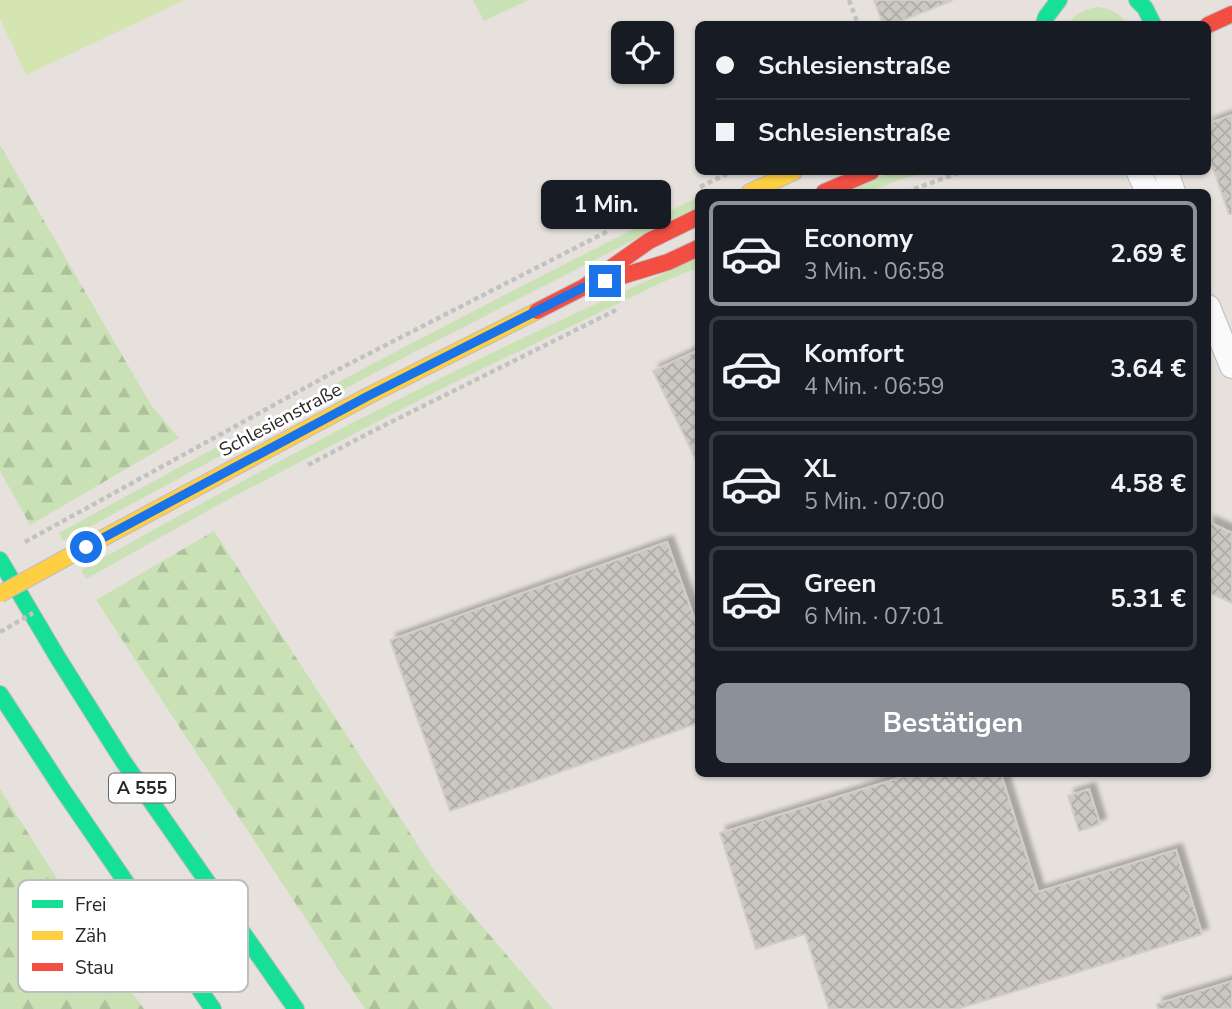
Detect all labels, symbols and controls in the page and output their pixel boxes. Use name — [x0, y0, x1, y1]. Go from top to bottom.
map controls — [611, 21, 674, 84]
button: locate — [611, 21, 674, 84]
text: Schlesienstraße — [758, 48, 951, 83]
text: Schlesienstraße — [758, 115, 951, 150]
callout: 1 Min. — [540, 180, 670, 229]
text: 1 Min. — [574, 189, 639, 220]
text: Economy — [804, 221, 913, 256]
icon: car — [720, 222, 783, 285]
text: 2.69 € — [1110, 236, 1186, 271]
text: 3 Min. · 06:58 — [804, 256, 945, 287]
route end — [589, 265, 621, 297]
text: Komfort — [804, 336, 904, 371]
icon: car — [720, 337, 783, 400]
text: 3.64 € — [1110, 351, 1186, 386]
text: 4 Min. · 06:59 — [804, 371, 945, 402]
street label: Schlesienstraße — [214, 377, 346, 463]
text: XL — [804, 451, 836, 486]
icon: car — [720, 452, 783, 515]
text: 4.58 € — [1110, 466, 1186, 501]
text: 5 Min. · 07:00 — [804, 486, 945, 517]
route start — [70, 531, 102, 563]
text: Green — [804, 566, 877, 601]
icon: car — [720, 567, 783, 630]
text: 5.31 € — [1110, 581, 1186, 616]
text: 6 Min. · 07:01 — [804, 601, 945, 632]
button: Bestätigen — [716, 683, 1190, 763]
road number: A 555 — [109, 774, 175, 802]
legend — [18, 880, 248, 992]
text: Frei — [75, 892, 106, 918]
text: Zäh — [75, 923, 107, 949]
text: Stau — [75, 955, 114, 981]

